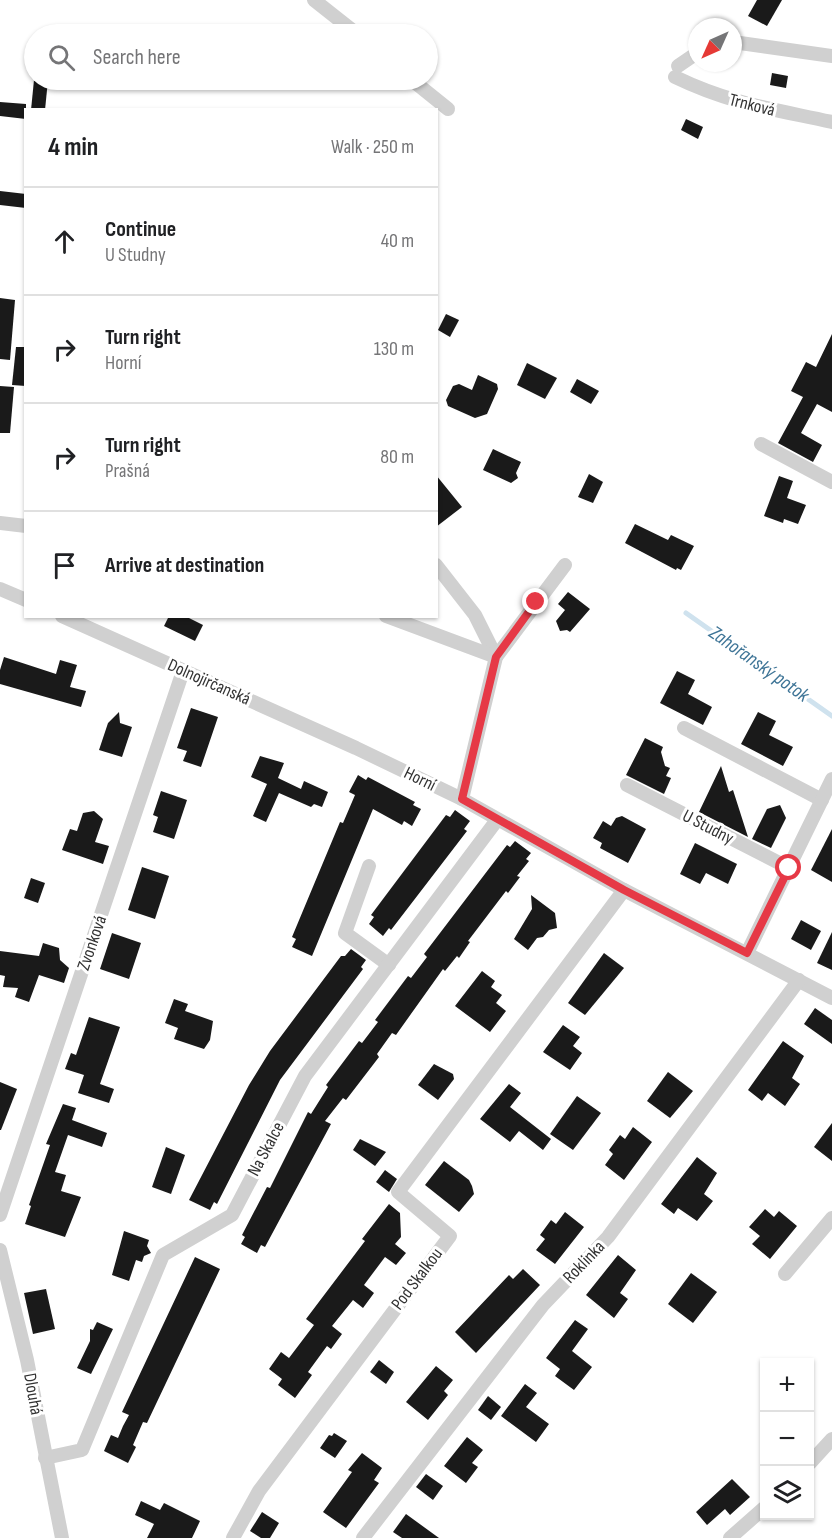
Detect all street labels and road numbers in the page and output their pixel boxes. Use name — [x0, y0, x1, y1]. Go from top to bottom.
street label: Trnková — [727, 89, 777, 121]
street label: Dolnojirčanská — [164, 654, 254, 710]
street label: Horní — [401, 762, 440, 796]
street label: U Studny — [679, 805, 737, 849]
street label: Zvonková — [73, 913, 111, 973]
street label: Na Skalce — [243, 1118, 289, 1180]
street label: Roklinka — [559, 1236, 609, 1288]
street label: Pod Skalkou — [387, 1244, 447, 1314]
street label: Dlouhá — [19, 1372, 47, 1416]

